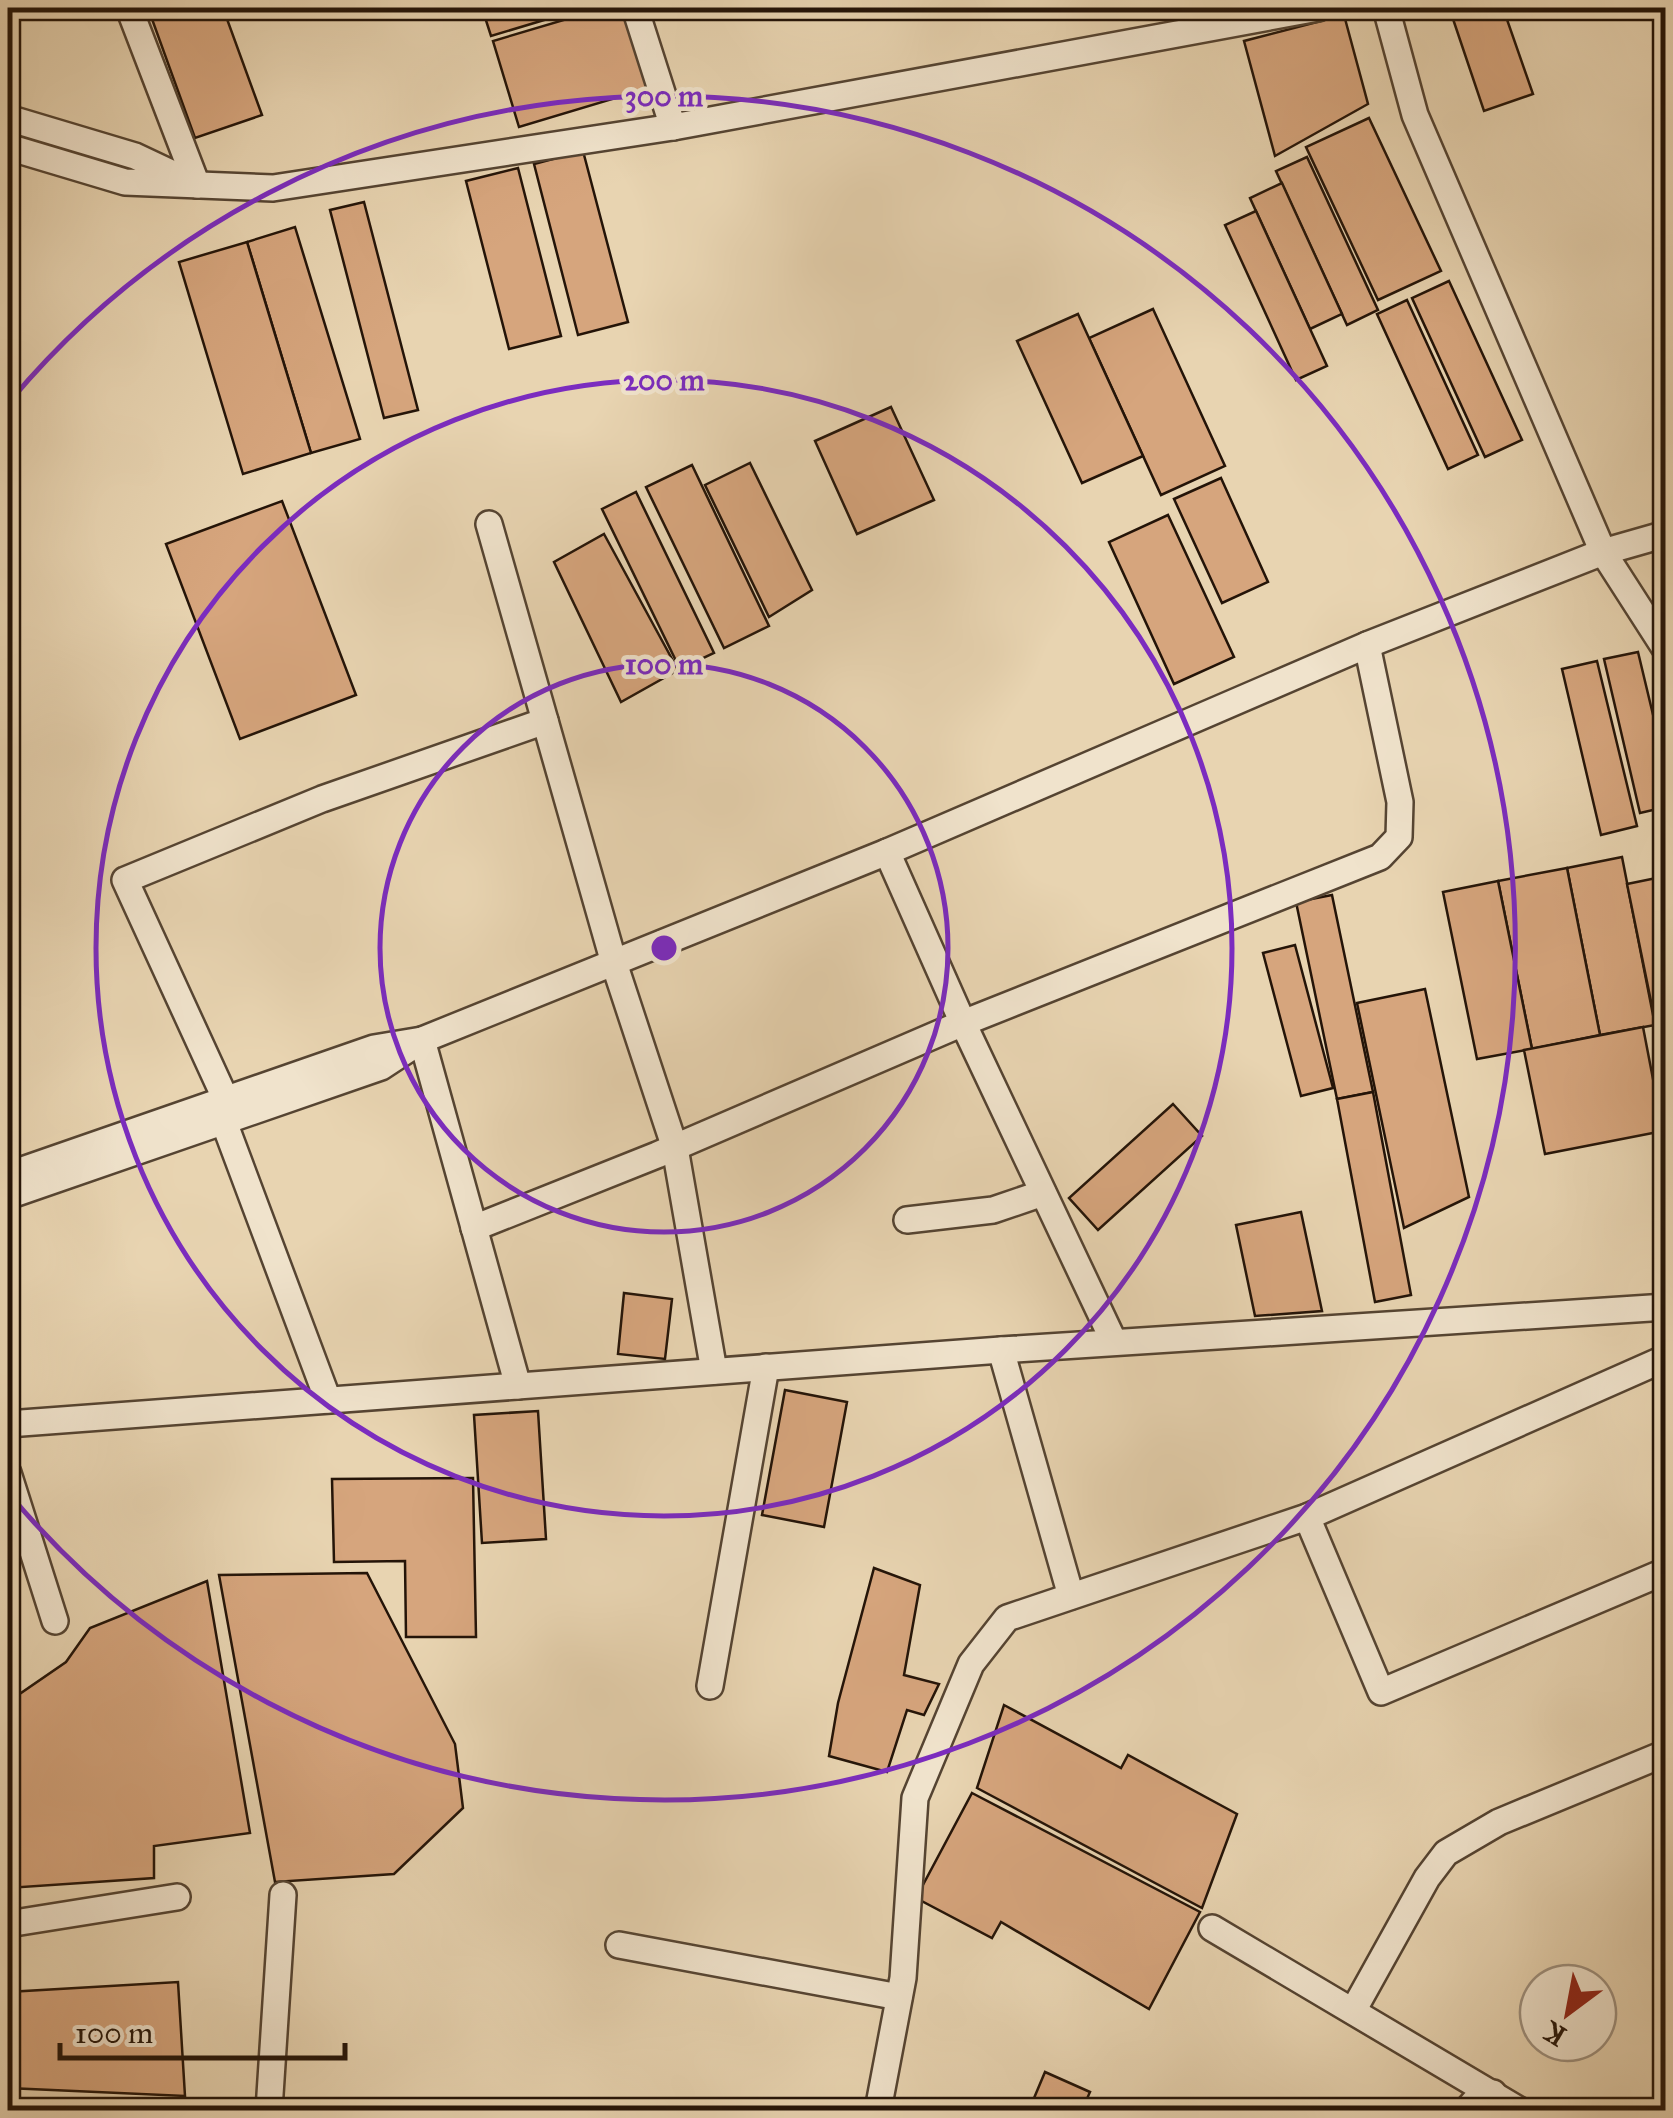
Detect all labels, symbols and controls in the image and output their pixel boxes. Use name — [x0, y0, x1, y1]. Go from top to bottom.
text: 300 m — [625, 78, 704, 114]
text: 200 m — [623, 362, 705, 398]
text: 100 m — [625, 646, 704, 682]
centre of rings — [646, 930, 682, 966]
north arrow — [1518, 1963, 1618, 2063]
scale bar — [60, 1998, 345, 2060]
text: K — [1536, 2013, 1573, 2054]
text: 100 m — [75, 2015, 153, 2051]

